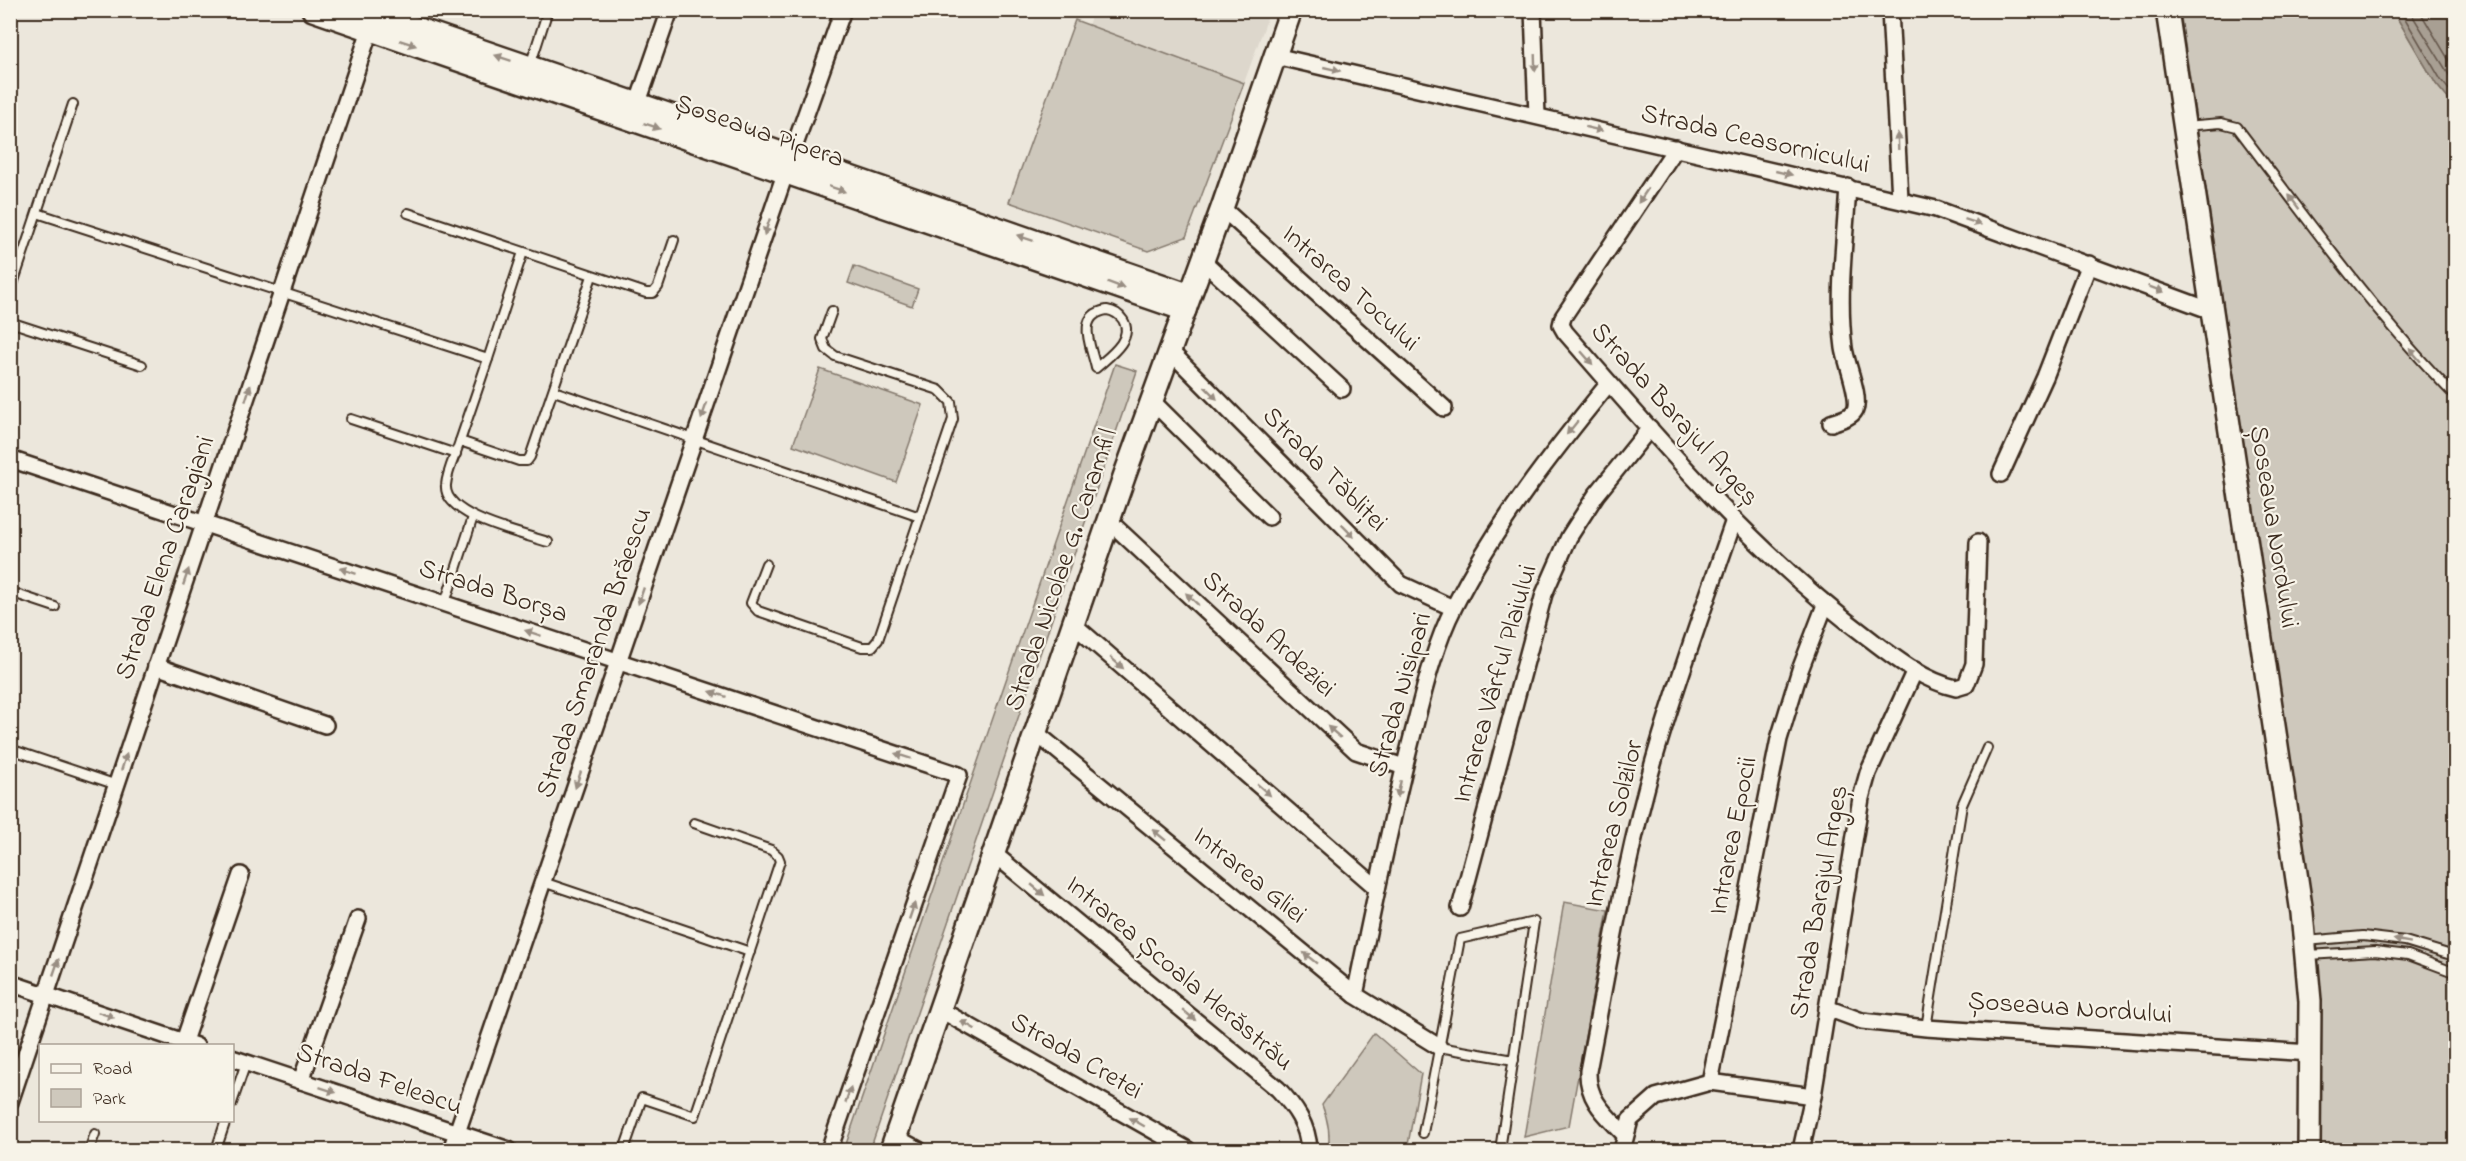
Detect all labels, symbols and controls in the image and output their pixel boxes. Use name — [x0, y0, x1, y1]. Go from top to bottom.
one-way arrow — [399, 38, 417, 48]
one-way arrow — [494, 53, 512, 63]
one-way arrow — [1531, 54, 1540, 73]
one-way arrow — [1323, 65, 1342, 74]
street label: Șoseaua Pipera — [669, 85, 849, 179]
street label: Strada Ceasornicului — [1637, 95, 1873, 185]
one-way arrow — [643, 121, 661, 131]
one-way arrow — [1585, 125, 1603, 135]
one-way arrow — [1893, 131, 1902, 150]
one-way arrow — [1775, 168, 1794, 178]
one-way arrow — [828, 184, 846, 194]
one-way arrow — [1637, 188, 1649, 204]
one-way arrow — [2289, 194, 2301, 209]
street label: Intrarea Tocului — [1272, 216, 1428, 362]
one-way arrow — [762, 218, 772, 236]
one-way arrow — [1964, 218, 1982, 227]
one-way arrow — [1016, 232, 1034, 242]
one-way arrow — [1107, 281, 1125, 291]
one-way arrow — [2147, 285, 2165, 295]
street label: Strada Barajul Argeș — [1580, 314, 1768, 516]
one-way arrow — [2408, 347, 2422, 362]
one-way arrow — [1580, 350, 1594, 365]
one-way arrow — [244, 384, 253, 402]
one-way arrow — [1204, 385, 1218, 400]
street label: Strada Tăbliței — [1252, 398, 1396, 542]
one-way arrow — [699, 402, 709, 420]
one-way arrow — [1566, 420, 1579, 436]
street label: Strada Nicolae G. Caramfil — [995, 423, 1129, 717]
street label: Șoseaua Nordului — [2238, 423, 2308, 631]
street label: Strada Elena Caragiani — [106, 431, 226, 685]
street label: Strada Smaranda Brăescu — [527, 503, 663, 803]
one-way arrow — [1341, 524, 1356, 538]
street label: Strada Borșa — [413, 550, 573, 634]
street label: Intrarea Vârful Plaiului — [1443, 560, 1549, 808]
street label: Strada Ardeziei — [1192, 562, 1344, 708]
one-way arrow — [339, 566, 357, 575]
one-way arrow — [182, 568, 191, 586]
one-way arrow — [636, 587, 646, 605]
one-way arrow — [1184, 592, 1199, 606]
street label: Strada Nisipari — [1359, 608, 1443, 782]
one-way arrow — [524, 627, 542, 637]
one-way arrow — [1109, 656, 1124, 669]
one-way arrow — [709, 689, 727, 699]
one-way arrow — [1327, 726, 1342, 739]
street label: Intrarea Solzilor — [1575, 735, 1655, 912]
one-way arrow — [894, 751, 912, 760]
one-way arrow — [120, 753, 130, 771]
street label: Intrarea Epocii — [1700, 754, 1768, 918]
one-way arrow — [573, 771, 582, 789]
one-way arrow — [1394, 780, 1403, 799]
street label: Strada Barajul Argeș — [1780, 782, 1860, 1022]
one-way arrow — [1256, 783, 1271, 796]
street label: Intrarea Gliei — [1184, 818, 1314, 934]
one-way arrow — [1151, 829, 1166, 842]
street label: Intrarea Școala Herăstrău — [1056, 867, 1302, 1081]
one-way arrow — [1031, 884, 1046, 896]
one-way arrow — [907, 902, 917, 920]
one-way arrow — [2392, 936, 2411, 945]
one-way arrow — [1302, 951, 1318, 964]
one-way arrow — [51, 958, 61, 976]
street label: Șoseaua Nordului — [1967, 982, 2173, 1036]
street label: Strada Cretei — [1003, 1003, 1149, 1111]
one-way arrow — [1181, 1008, 1197, 1021]
one-way arrow — [97, 1011, 115, 1020]
one-way arrow — [959, 1020, 976, 1030]
street label: Strada Feleacu — [290, 1033, 468, 1127]
legend — [39, 1044, 234, 1122]
text: Road — [93, 1057, 132, 1083]
one-way arrow — [319, 1085, 337, 1095]
one-way arrow — [844, 1086, 854, 1104]
text: Park — [93, 1087, 126, 1113]
one-way arrow — [1129, 1116, 1145, 1127]

